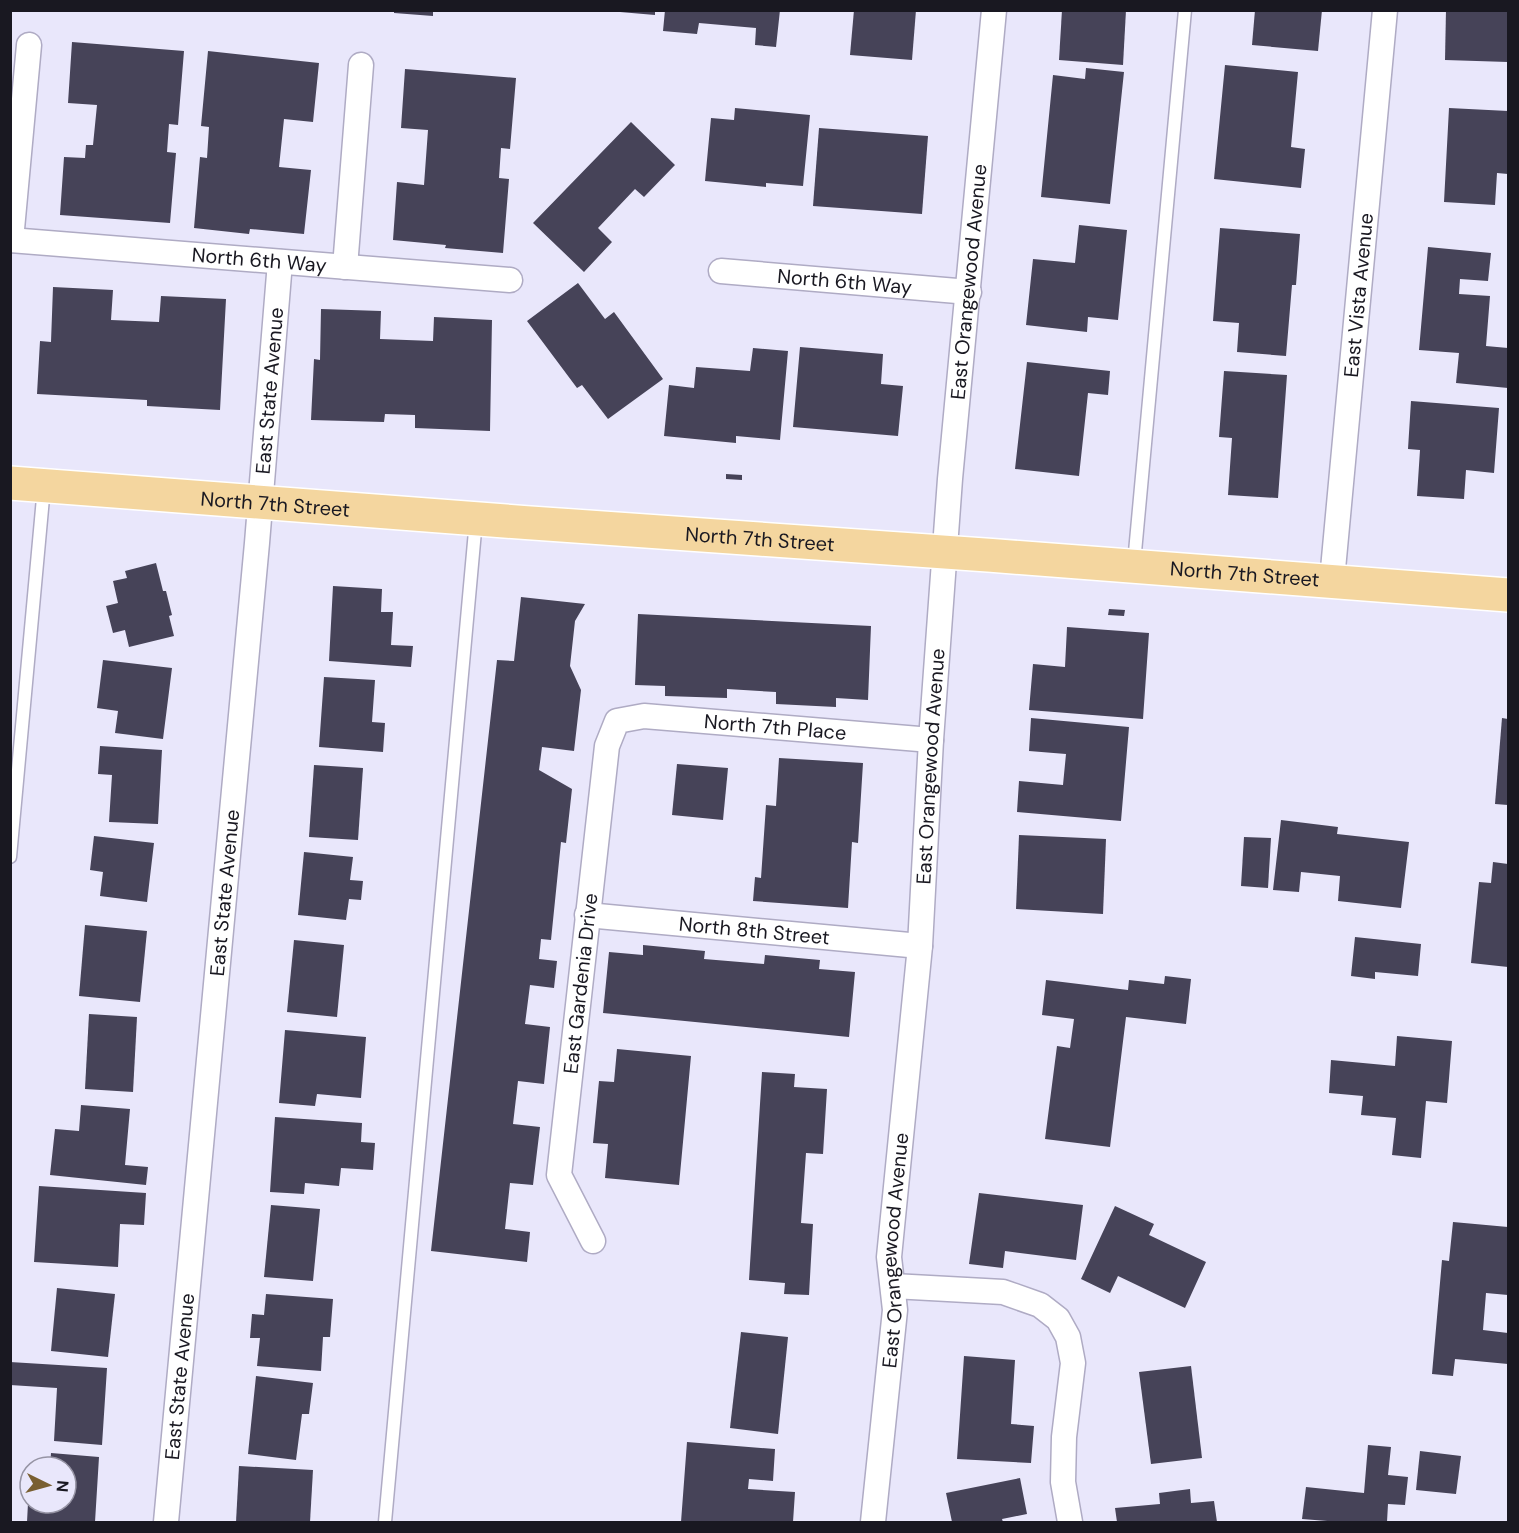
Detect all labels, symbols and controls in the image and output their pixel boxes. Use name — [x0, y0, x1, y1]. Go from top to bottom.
street label: East Orangewood Avenue — [945, 163, 992, 401]
street label: East Vista Avenue — [1338, 212, 1379, 379]
street label: North 6th Way — [191, 242, 328, 278]
street label: North 6th Way — [776, 263, 913, 300]
street label: East State Avenue — [250, 306, 289, 475]
street label: North 7th Street — [199, 485, 351, 523]
street label: North 7th Street — [684, 521, 836, 557]
street label: North 7th Street — [1169, 555, 1321, 593]
street label: East Orangewood Avenue — [910, 647, 951, 885]
street label: North 7th Place — [703, 708, 848, 746]
street label: East State Avenue — [204, 808, 245, 977]
street label: East Gardenia Drive — [557, 892, 603, 1075]
street label: North 8th Street — [678, 911, 831, 951]
street label: East Orangewood Avenue — [876, 1132, 914, 1369]
street label: East State Avenue — [159, 1292, 200, 1461]
north arrow — [18, 1455, 78, 1515]
text: N — [51, 1480, 73, 1493]

